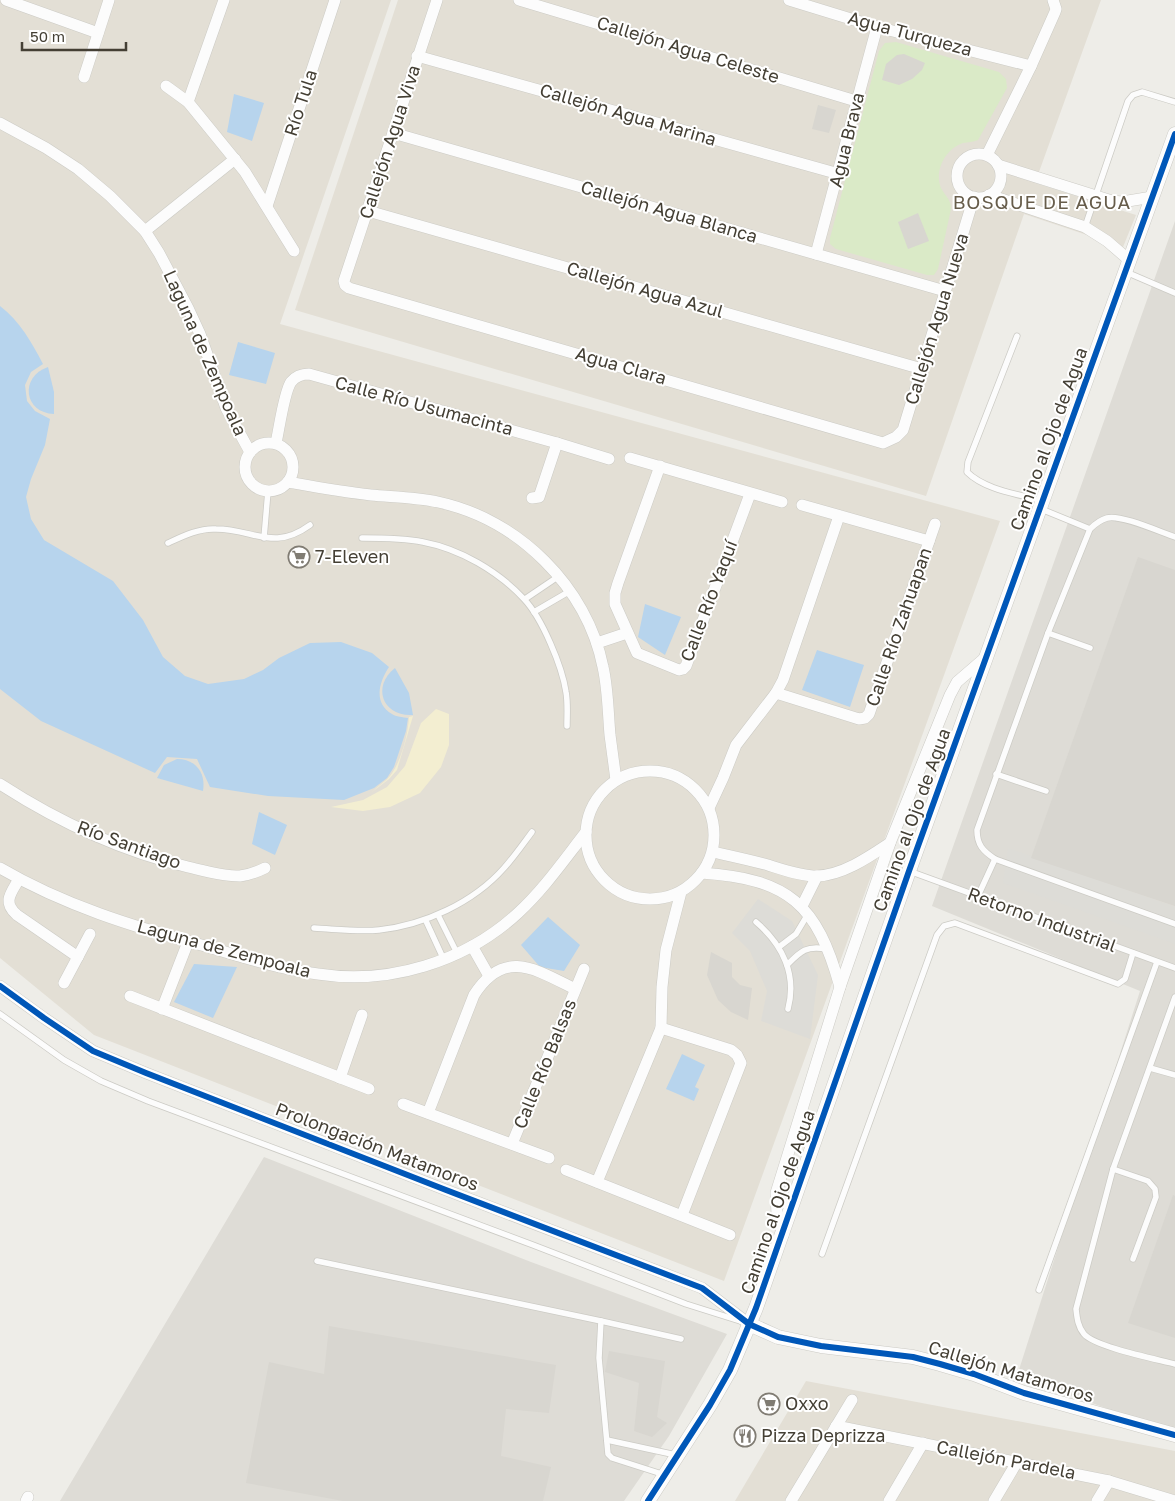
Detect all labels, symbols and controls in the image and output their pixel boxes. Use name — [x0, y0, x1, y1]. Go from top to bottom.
street label: Agua Turqueza — [846, 6, 975, 60]
street label: Callejón Agua Celeste — [594, 11, 782, 87]
scale bar — [22, 20, 126, 52]
text: 50 m — [30, 27, 65, 45]
street label: Callejón Agua Viva — [354, 62, 424, 221]
street label: Río Tula — [279, 67, 321, 139]
street label: Callejón Agua Marina — [537, 78, 719, 150]
street label: Agua Brava — [824, 90, 868, 189]
street label: Callejón Agua Blanca — [578, 175, 760, 247]
district label: BOSQUE DE AGUA — [953, 190, 1131, 213]
street label: Callejón Agua Nueva — [899, 230, 973, 407]
street label: Callejón Agua Azul — [564, 256, 726, 322]
street label: Laguna de Zempoala — [159, 266, 252, 439]
street label: Agua Clara — [573, 342, 669, 389]
street label: Camino al Ojo de Agua — [1005, 344, 1091, 533]
street label: Calle Río Usumacinta — [333, 371, 516, 439]
street label: Calle Río Yaquí — [675, 536, 742, 664]
street label: Calle Río Zahuapan — [861, 544, 936, 709]
supermarket icon: 7-Eleven — [287, 545, 311, 569]
place label: 7-Eleven — [315, 545, 389, 567]
street label: Camino al Ojo de Agua — [868, 725, 954, 914]
street label: Río Santiago — [74, 815, 184, 873]
street label: Retorno Industrial — [965, 882, 1120, 956]
street label: Laguna de Zempoala — [135, 914, 314, 982]
street label: Calle Río Balsas — [508, 995, 580, 1132]
street label: Prolongación Matamoros — [273, 1097, 482, 1195]
street label: Camino al Ojo de Agua — [735, 1107, 819, 1297]
street label: Callejón Matamoros — [926, 1335, 1097, 1407]
supermarket icon: Oxxo — [757, 1392, 781, 1416]
place label: Oxxo — [785, 1392, 829, 1414]
restaurant icon: Pizza Deprizza — [733, 1424, 757, 1448]
place label: Pizza Deprizza — [761, 1424, 886, 1446]
street label: Callejón Pardela — [935, 1435, 1078, 1483]

